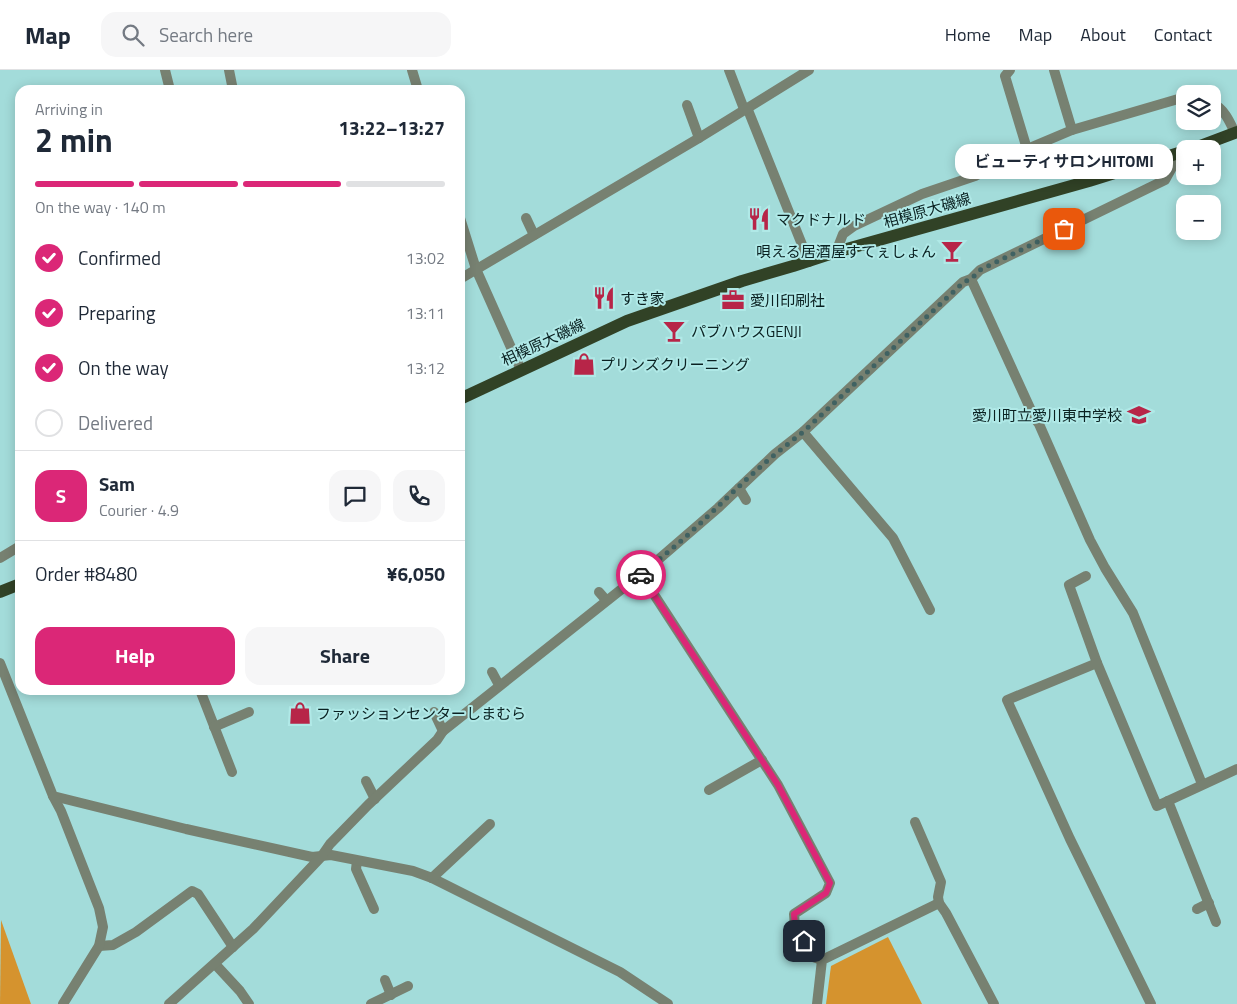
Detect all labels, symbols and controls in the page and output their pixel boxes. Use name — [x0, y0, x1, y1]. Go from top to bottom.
search box — [101, 12, 451, 57]
text: Map — [25, 17, 71, 53]
text: Search here — [159, 20, 253, 49]
icon: search — [119, 21, 147, 49]
text: Home — [945, 21, 991, 48]
text: Map — [1019, 21, 1052, 48]
text: About — [1080, 21, 1126, 48]
text: Contact — [1154, 21, 1212, 48]
map controls — [1176, 85, 1221, 240]
button: layers — [1176, 85, 1221, 130]
text: Arriving in — [35, 97, 103, 121]
text: 13:22–13:27 — [338, 113, 445, 142]
text: 2 min — [35, 116, 113, 164]
button: + — [1176, 140, 1221, 185]
callout: ビューティサロンHITOMI — [955, 144, 1173, 179]
text: ビューティサロンHITOMI — [974, 149, 1154, 173]
street label: 相模原大磯線 — [881, 187, 973, 233]
text: On the way · 140 m — [35, 195, 166, 219]
button: − — [1176, 195, 1221, 240]
restaurant icon: マクドナルド — [746, 206, 772, 232]
place label: マクドナルド — [776, 208, 866, 231]
pin — [1043, 208, 1085, 250]
icon: bag — [1050, 215, 1078, 243]
bar icon: 唄える居酒屋すてぇしょん — [939, 238, 965, 264]
place label: 唄える居酒屋すてぇしょん — [756, 240, 936, 263]
text: Confirmed — [78, 243, 161, 272]
icon: check — [35, 244, 63, 272]
text: 13:02 — [406, 246, 445, 270]
restaurant icon: すき家 — [591, 285, 617, 311]
place label: すき家 — [620, 287, 665, 310]
office icon: 愛川印刷社 — [720, 287, 746, 313]
place label: 愛川印刷社 — [750, 289, 825, 312]
text: Preparing — [78, 298, 155, 327]
icon: check — [35, 299, 63, 327]
text: 13:11 — [406, 301, 445, 325]
street label: 相模原大磯線 — [497, 313, 589, 371]
bar icon: パブハウスGENJI — [661, 318, 687, 344]
place label: パブハウスGENJI — [691, 320, 802, 343]
shop icon: プリンズクリーニング — [571, 351, 597, 377]
text: On the way — [78, 353, 169, 382]
place label: プリンズクリーニング — [600, 353, 750, 376]
icon: check — [35, 354, 63, 382]
text: 13:12 — [406, 356, 445, 380]
school or university icon: 愛川町立愛川東中学校 — [1126, 402, 1152, 428]
place label: 愛川町立愛川東中学校 — [972, 404, 1122, 427]
text: Delivered — [78, 408, 153, 437]
text: Sam — [99, 469, 135, 498]
button: chat — [329, 470, 381, 522]
button: phone — [393, 470, 445, 522]
text: S — [56, 481, 66, 510]
text: Courier · 4.9 — [99, 498, 179, 522]
courier — [616, 550, 666, 600]
text: Order #8480 — [35, 559, 137, 588]
text: ¥6,050 — [387, 559, 445, 588]
icon: car — [627, 561, 655, 589]
button: Help — [35, 627, 235, 685]
button: Share — [245, 627, 445, 685]
shop icon: ファッションセンターしまむら — [287, 700, 313, 726]
place label: ファッションセンターしまむら — [316, 702, 526, 725]
pin — [783, 920, 825, 962]
icon: home — [790, 927, 818, 955]

